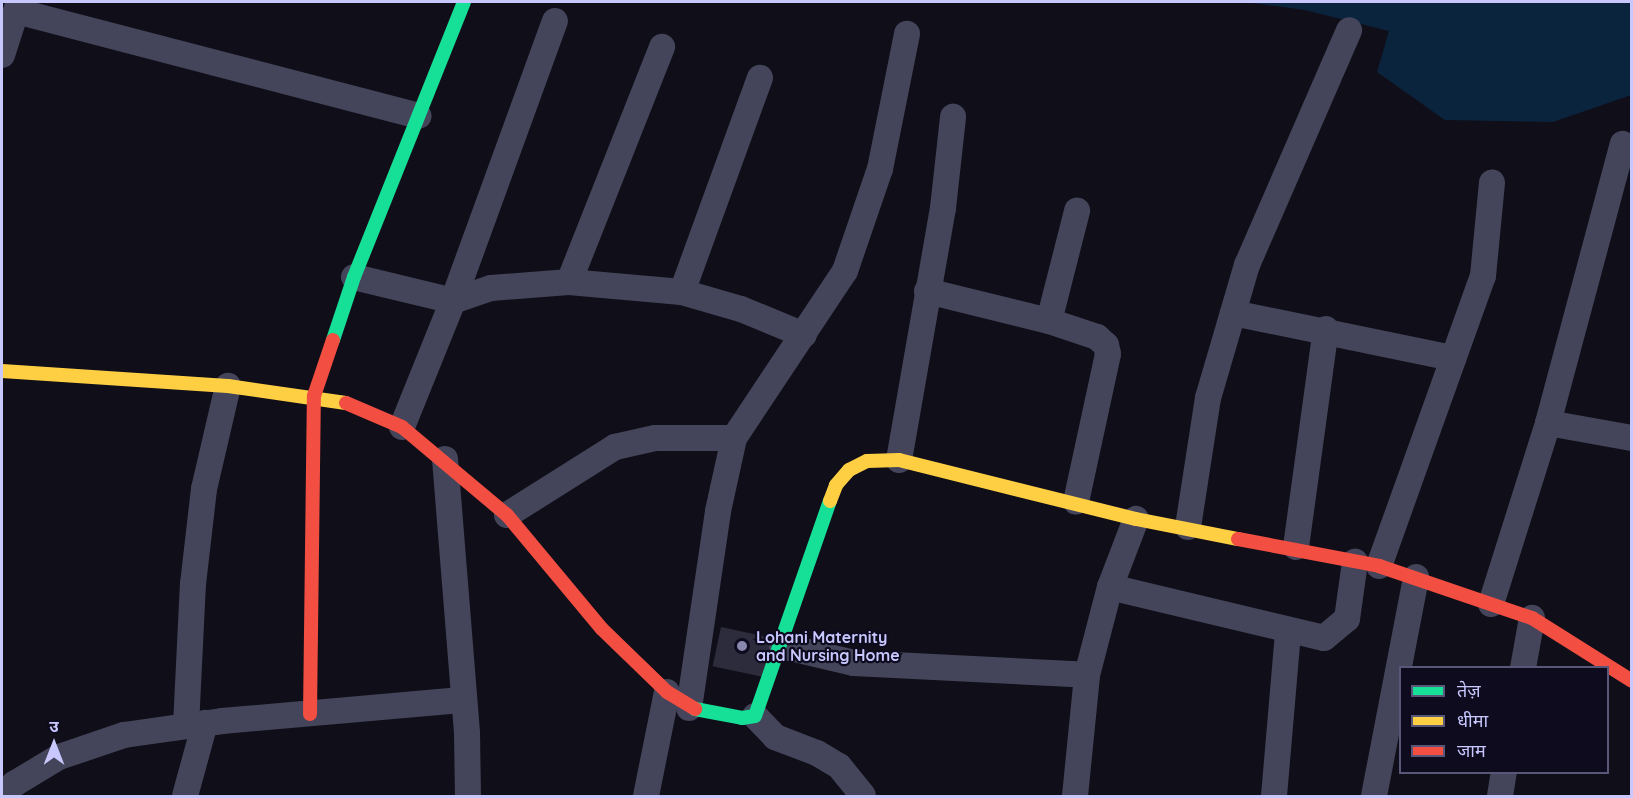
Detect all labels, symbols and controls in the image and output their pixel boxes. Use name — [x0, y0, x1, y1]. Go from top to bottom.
place label: Lohani Maternity and Nursing Home — [756, 627, 900, 665]
marker: Lohani Maternity and Nursing Home — [733, 637, 751, 655]
legend — [1399, 666, 1609, 774]
text: तेज़ — [1457, 679, 1481, 702]
text: धीमा — [1457, 709, 1488, 732]
north arrow — [24, 714, 84, 774]
text: उ — [49, 716, 59, 736]
text: जाम — [1457, 739, 1486, 762]

